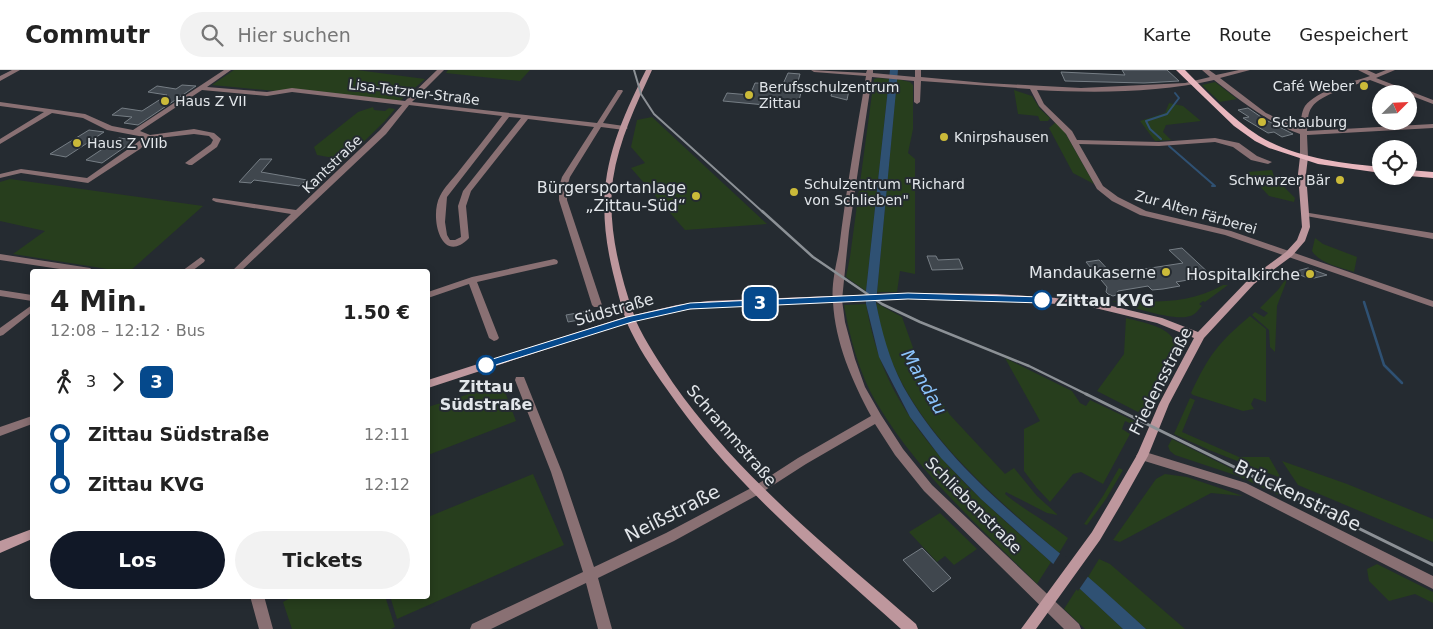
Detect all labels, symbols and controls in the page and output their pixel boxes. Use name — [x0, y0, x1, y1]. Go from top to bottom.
search box — [180, 12, 530, 57]
text: Commutr — [25, 21, 150, 49]
icon: search — [198, 21, 226, 49]
text: Hier suchen — [238, 24, 351, 46]
text: Karte — [1143, 24, 1191, 45]
text: Route — [1219, 24, 1271, 45]
text: Gespeichert — [1299, 24, 1408, 45]
street label: Lisa-Tetzner-Straße — [347, 76, 481, 108]
place label: Café Weber — [1273, 78, 1354, 94]
place label: Berufsschulzentrum Zittau — [759, 79, 899, 111]
marker: Café Weber — [1358, 80, 1370, 92]
north arrow — [1372, 85, 1418, 130]
map controls — [1372, 85, 1417, 185]
marker: Berufsschulzentrum Zittau — [743, 89, 755, 101]
place label: Haus Z VII — [175, 93, 247, 109]
marker: Haus Z VII — [159, 95, 171, 107]
place label: Schauburg — [1272, 114, 1347, 130]
marker: Schauburg — [1256, 116, 1268, 128]
place label: Knirpshausen — [954, 129, 1049, 145]
marker: Knirpshausen — [938, 131, 950, 143]
street label: Kantstraße — [299, 132, 365, 196]
place label: Haus Z VIIb — [87, 135, 168, 151]
marker: Haus Z VIIb — [71, 137, 83, 149]
button: locate — [1372, 140, 1417, 185]
place label: Schwarzer Bär — [1229, 172, 1330, 188]
marker: Schwarzer Bär — [1334, 174, 1346, 186]
place label: Schulzentrum "Richard von Schlieben" — [804, 176, 965, 208]
place label: Bürgersportanlage „Zittau-Süd“ — [537, 178, 686, 215]
marker: Schulzentrum "Richard von Schlieben" — [788, 186, 800, 198]
street label: Zur Alten Färberei — [1133, 187, 1259, 237]
marker: Bürgersportanlage „Zittau-Süd“ — [690, 190, 702, 202]
place label: Mandaukaserne — [1029, 263, 1156, 282]
place label: Hospitalkirche — [1186, 265, 1300, 284]
marker: Mandaukaserne — [1160, 266, 1172, 278]
marker: Hospitalkirche — [1304, 268, 1316, 280]
text: 4 Min. — [50, 285, 147, 318]
line badge: 3 — [744, 287, 776, 319]
street label: Südstraße — [572, 289, 656, 330]
marker: Zittau KVG — [1032, 290, 1052, 310]
place label: Zittau KVG — [1056, 291, 1154, 310]
text: 3 — [754, 292, 766, 313]
text: 1.50 € — [343, 301, 410, 323]
text: 12:08 – 12:12 · Bus — [50, 321, 205, 340]
street label: Friedensstraße — [1125, 324, 1196, 438]
water label: Mandau — [897, 345, 951, 418]
marker: Zittau Südstraße — [476, 355, 496, 375]
icon: walk — [50, 368, 78, 396]
icon: forward — [104, 368, 132, 396]
text: 3 — [150, 371, 163, 392]
text: 3 — [86, 372, 96, 391]
place label: Zittau Südstraße — [440, 377, 532, 414]
street label: Schrammstraße — [683, 381, 781, 490]
text: Zittau Südstraße — [88, 423, 269, 445]
text: 12:11 — [364, 425, 410, 444]
street label: Schliebenstraße — [921, 453, 1026, 558]
street label: Brückenstraße — [1231, 455, 1365, 535]
text: Zittau KVG — [88, 473, 204, 495]
text: 12:12 — [364, 475, 410, 494]
street label: Neißstraße — [621, 480, 723, 546]
button: Los — [50, 531, 225, 589]
button: Tickets — [235, 531, 410, 589]

